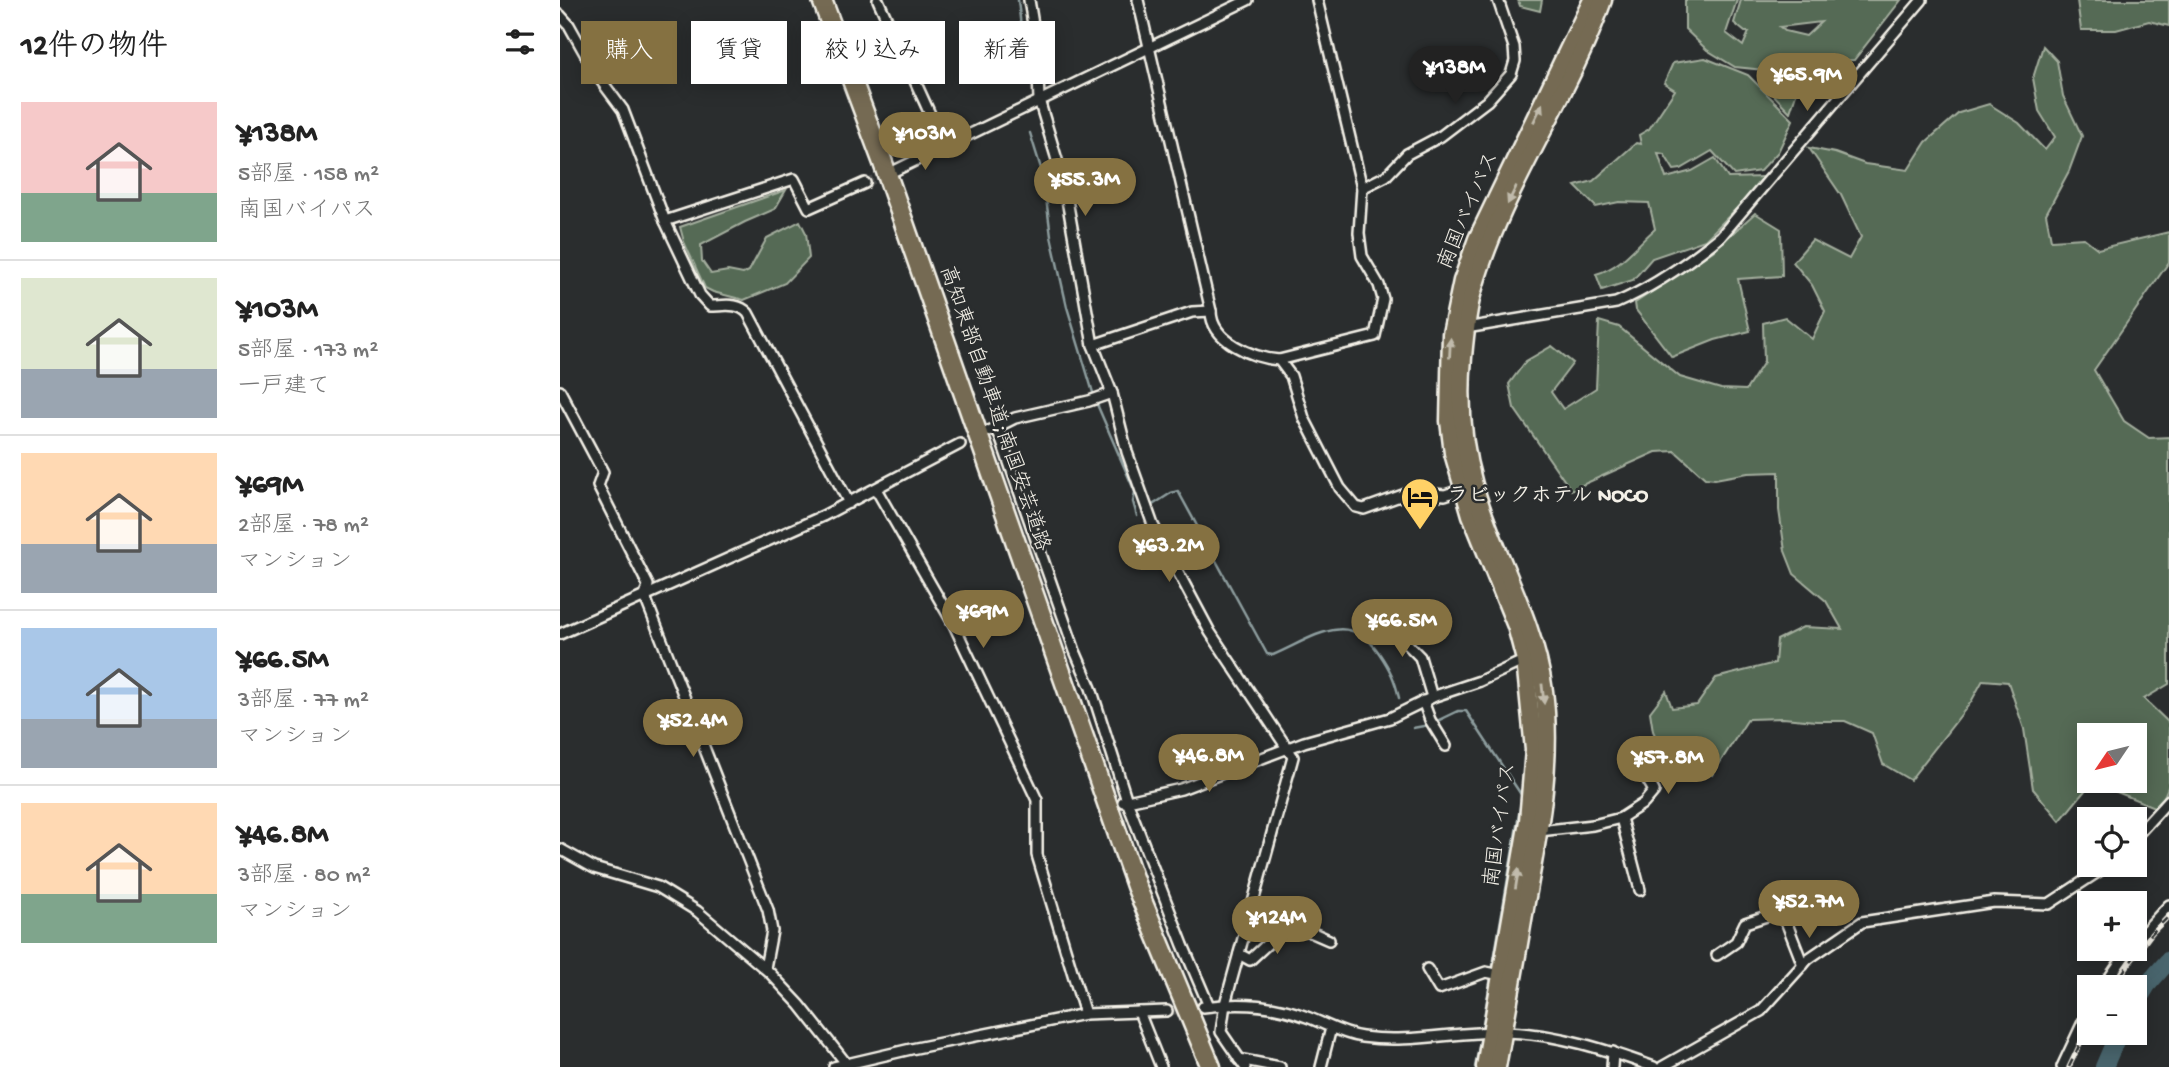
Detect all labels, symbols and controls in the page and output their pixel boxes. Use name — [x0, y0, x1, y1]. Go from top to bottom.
chip: 購入 — [581, 21, 677, 84]
chip: 賃貸 — [691, 21, 787, 84]
chip: 絞り込み — [801, 21, 945, 84]
chip: 新着 — [959, 21, 1055, 84]
icon: filters — [501, 23, 539, 61]
text: 12件の物件 — [21, 31, 168, 66]
pin: ¥138M — [1406, 46, 1504, 106]
pin: ¥65.9M — [1750, 54, 1864, 113]
text: ¥138M — [1425, 55, 1485, 82]
text: ¥65.9M — [1772, 62, 1842, 89]
one-way arrow — [1532, 103, 1543, 123]
pin: ¥103M — [876, 113, 974, 172]
text: ¥138M — [238, 118, 317, 153]
text: ¥103M — [895, 121, 955, 148]
icon: home — [77, 130, 161, 214]
street label: 南国バイパス — [1432, 148, 1506, 274]
pin: ¥55.3M — [1028, 158, 1142, 218]
text: 5部屋 · 158 m² — [238, 162, 379, 189]
text: ¥55.3M — [1050, 167, 1120, 194]
one-way arrow — [1507, 185, 1518, 205]
text: 南国バイパス — [238, 198, 376, 225]
street label: 高知東部自動車道;南国安芸道路 — [932, 262, 1056, 555]
text: ¥103M — [238, 294, 317, 329]
icon: home — [77, 306, 161, 390]
one-way arrow — [1445, 336, 1456, 358]
text: 5部屋 · 173 m² — [238, 338, 378, 365]
text: 一戸建て — [238, 374, 330, 401]
text: ¥69M — [238, 469, 303, 504]
hotel icon: ラビックホテル NOCO — [1399, 476, 1441, 531]
icon: home — [77, 481, 161, 565]
place label: ラビックホテル NOCO — [1447, 485, 1648, 510]
text: 2部屋 · 78 m² — [238, 513, 369, 540]
pin: ¥63.2M — [1112, 524, 1226, 584]
text: ¥63.2M — [1135, 533, 1203, 560]
text: マンション — [238, 549, 352, 576]
pin: ¥69M — [942, 590, 1024, 650]
text: ¥69M — [958, 599, 1008, 626]
pin: ¥66.5M — [1345, 600, 1459, 659]
text: ¥66.5M — [1367, 608, 1437, 635]
text: ¥66.5M — [238, 644, 328, 679]
icon: home — [77, 656, 161, 740]
one-way arrow — [1538, 683, 1549, 705]
text: 3部屋 · 77 m² — [238, 688, 369, 715]
pin: ¥52.4M — [636, 700, 750, 759]
text: ¥52.4M — [659, 708, 727, 735]
north arrow — [2077, 723, 2147, 793]
map controls — [2077, 723, 2147, 1045]
text: マンション — [238, 724, 352, 751]
pin: ¥46.8M — [1152, 734, 1266, 794]
pin: ¥57.8M — [1611, 736, 1725, 796]
text: ¥46.8M — [1175, 743, 1244, 770]
text: ¥57.8M — [1633, 745, 1703, 772]
street label: 南国バイパス — [1479, 761, 1523, 889]
button: locate — [2077, 807, 2147, 877]
text: ¥46.8M — [238, 819, 328, 854]
icon: home — [77, 831, 161, 915]
text: 3部屋 · 80 m² — [238, 863, 371, 890]
one-way arrow — [1512, 868, 1523, 890]
pin: ¥52.7M — [1752, 880, 1866, 940]
text: ¥52.7M — [1774, 889, 1844, 916]
button: + — [2077, 891, 2147, 961]
pin: ¥124M — [1228, 897, 1326, 956]
text: マンション — [238, 899, 352, 926]
text: ¥124M — [1248, 905, 1306, 932]
button: − — [2077, 975, 2147, 1045]

